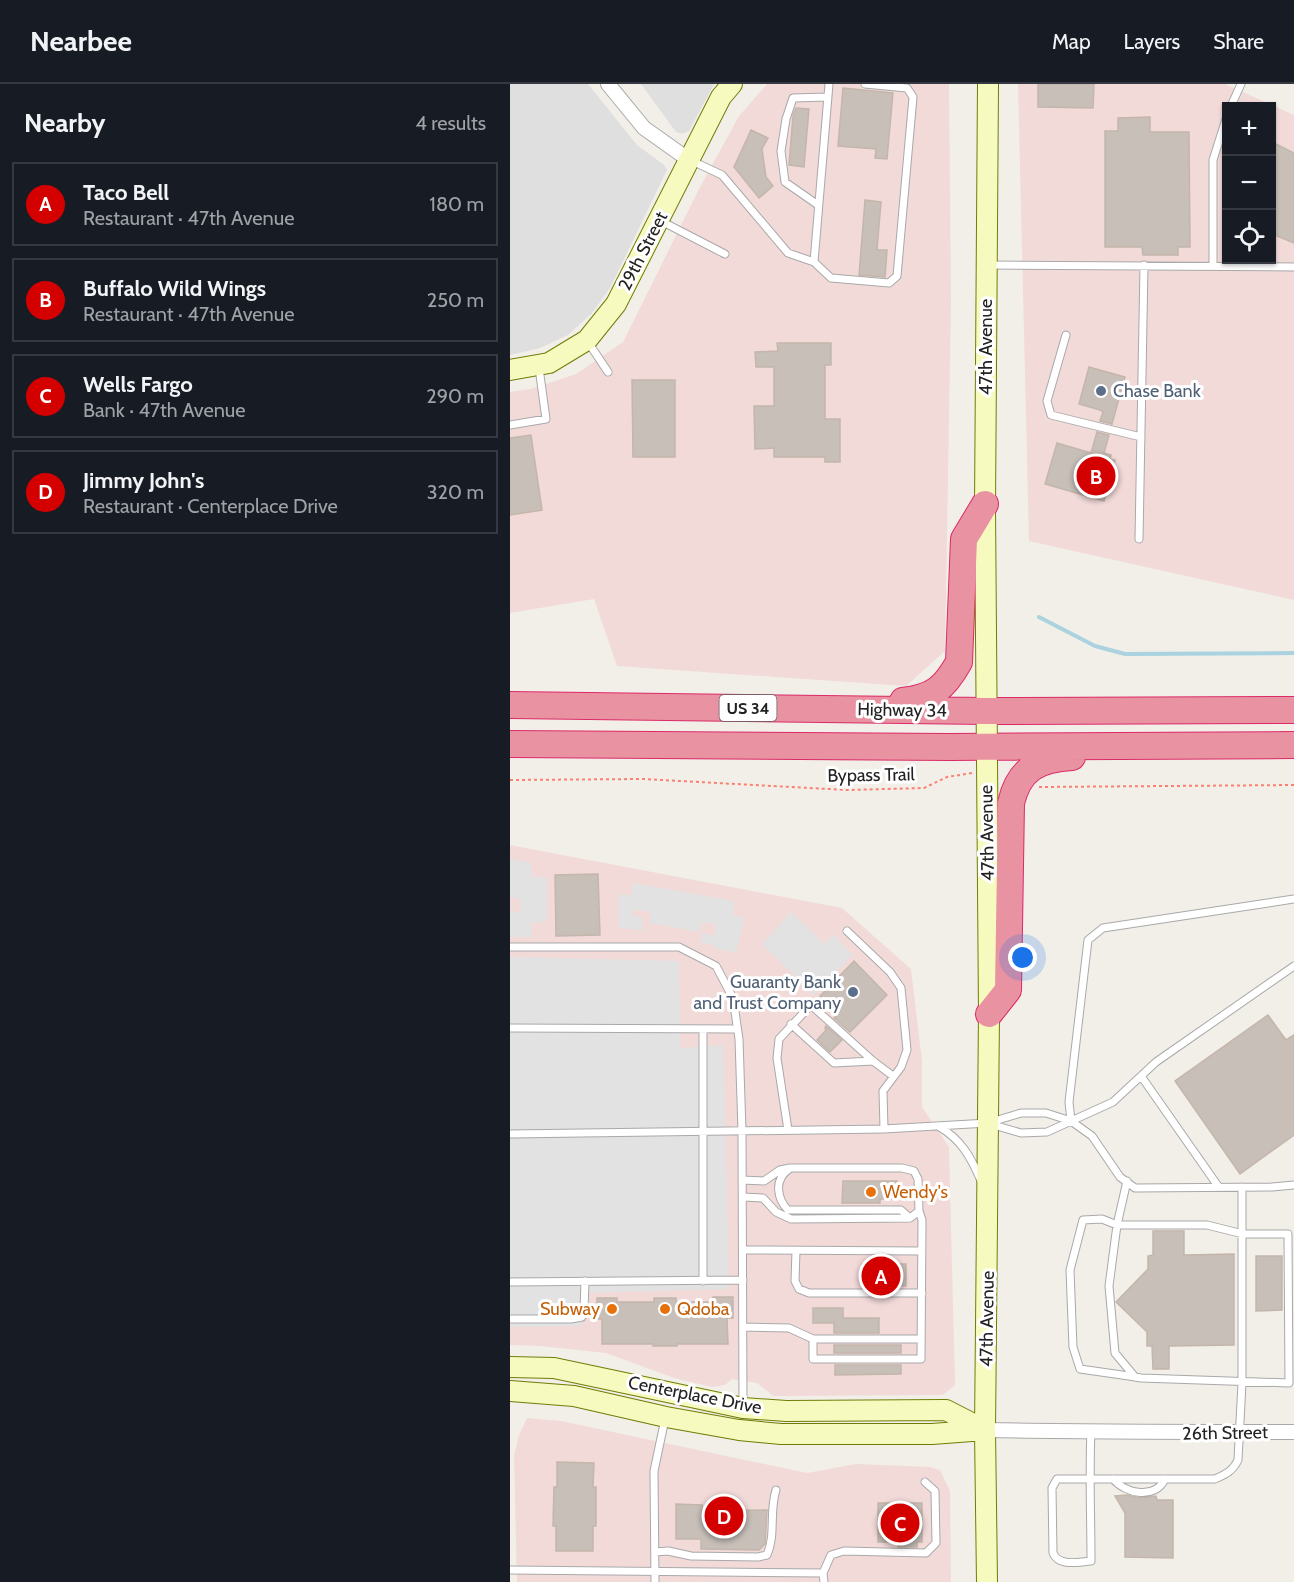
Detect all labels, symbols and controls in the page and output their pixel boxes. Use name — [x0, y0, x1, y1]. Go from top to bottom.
text: Nearbee — [30, 24, 132, 58]
text: Map — [1052, 29, 1091, 54]
text: Layers — [1124, 29, 1180, 54]
text: Share — [1213, 29, 1264, 54]
map controls — [1222, 102, 1276, 264]
button: + — [1222, 102, 1276, 156]
text: Nearby — [24, 107, 105, 139]
text: 4 results — [415, 111, 486, 135]
button: − — [1222, 156, 1276, 210]
text: Taco Bell — [83, 179, 169, 206]
text: A — [39, 192, 52, 216]
text: 180 m — [429, 192, 484, 216]
text: Restaurant · 47th Avenue — [83, 206, 294, 230]
street label: 29th Street — [614, 208, 672, 294]
button: locate — [1222, 210, 1276, 264]
text: Buffalo Wild Wings — [83, 275, 266, 302]
text: B — [39, 288, 52, 312]
text: 250 m — [427, 288, 484, 312]
street label: 47th Avenue — [975, 299, 997, 395]
text: Restaurant · 47th Avenue — [83, 302, 294, 326]
text: Wells Fargo — [83, 371, 193, 398]
place label: Chase Bank — [1113, 380, 1202, 402]
text: C — [39, 384, 52, 408]
text: 290 m — [426, 384, 484, 408]
marker: Chase Bank — [1094, 384, 1108, 398]
text: Bank · 47th Avenue — [83, 398, 246, 422]
pin: B — [1076, 454, 1116, 498]
text: Jimmy John's — [83, 467, 204, 494]
text: D — [38, 480, 53, 504]
text: 320 m — [427, 480, 484, 504]
text: Restaurant · Centerplace Drive — [83, 494, 338, 518]
road number: US 34 — [720, 695, 776, 721]
street label: Highway 34 — [857, 698, 947, 722]
street label: Bypass Trail — [827, 763, 916, 787]
street label: 47th Avenue — [975, 785, 999, 881]
your location — [1008, 943, 1037, 972]
place label: Guaranty Bank and Trust Company — [693, 971, 842, 1014]
marker: Guaranty Bank and Trust Company — [846, 985, 860, 999]
place label: Wendy's — [883, 1181, 948, 1203]
marker: Wendy's — [864, 1185, 878, 1199]
pin: A — [862, 1254, 901, 1298]
street label: 47th Avenue — [975, 1271, 999, 1367]
place label: Subway — [540, 1298, 600, 1320]
place label: Qdoba — [677, 1298, 730, 1320]
marker: Subway — [605, 1302, 619, 1316]
marker: Qdoba — [658, 1302, 672, 1316]
street label: Centerplace Drive — [626, 1371, 764, 1419]
street label: 26th Street — [1182, 1421, 1268, 1445]
pin: D — [704, 1494, 744, 1538]
pin: C — [880, 1500, 920, 1546]

